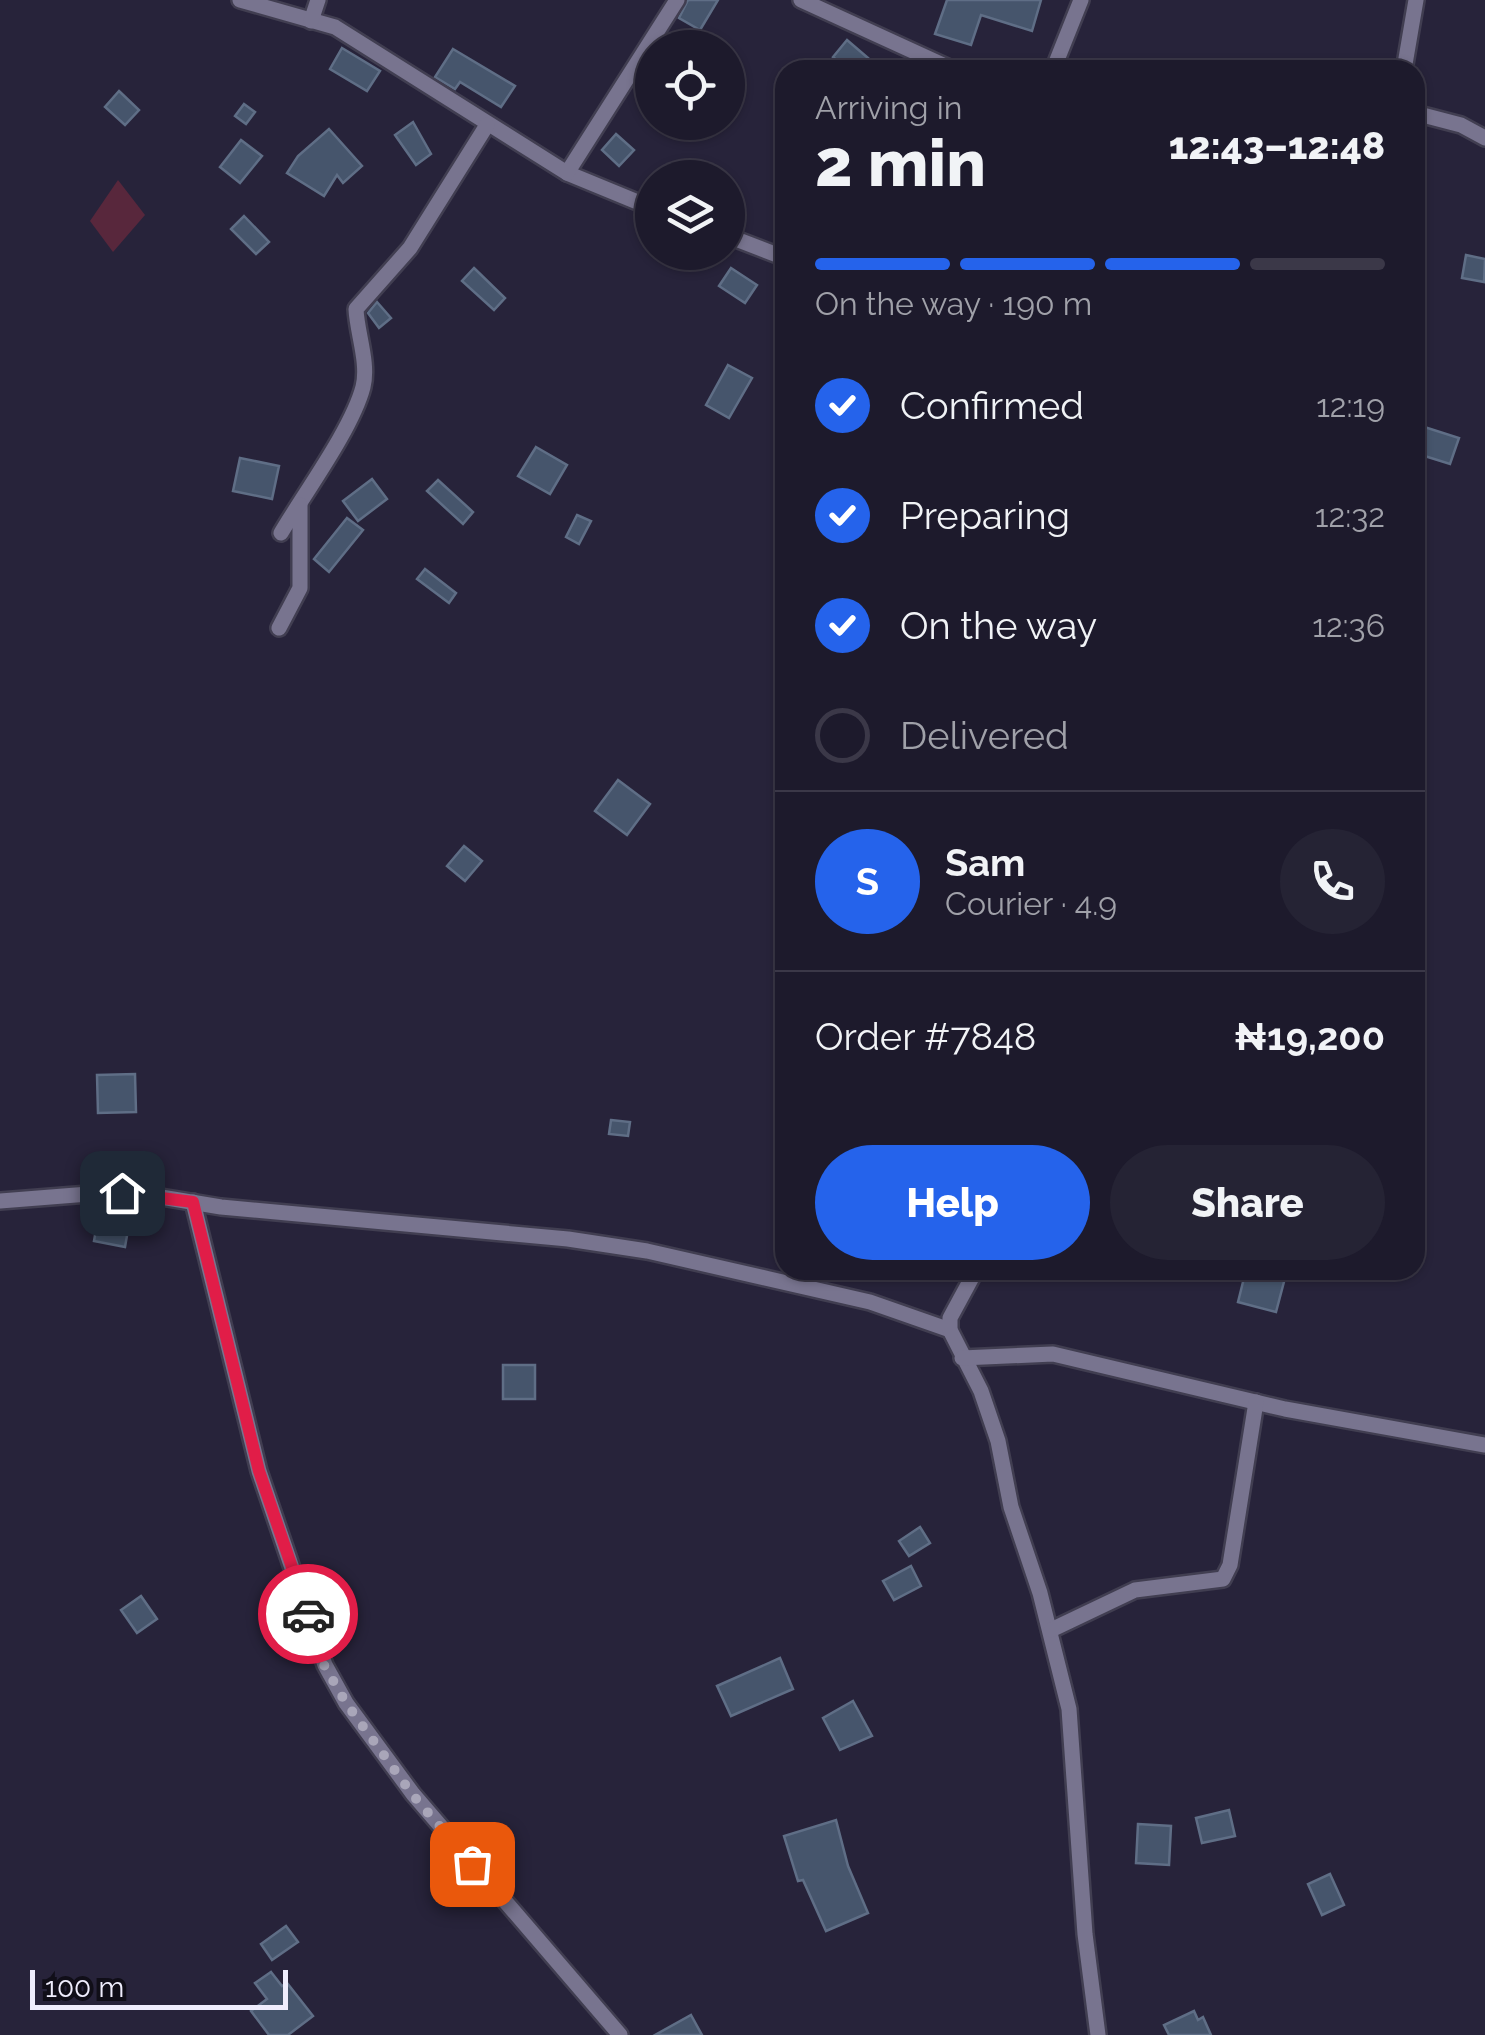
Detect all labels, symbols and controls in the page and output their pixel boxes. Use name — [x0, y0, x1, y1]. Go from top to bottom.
map controls — [635, 30, 745, 270]
button: locate — [635, 30, 745, 140]
text: Arriving in — [815, 89, 962, 126]
text: 12:43–12:48 — [1169, 123, 1385, 168]
text: 2 min — [815, 125, 986, 201]
button: layers — [635, 160, 745, 270]
text: On the way · 190 m — [815, 285, 1092, 322]
icon: check — [815, 378, 870, 433]
text: Confirmed — [900, 383, 1084, 428]
text: 12:19 — [1316, 387, 1385, 424]
icon: check — [815, 488, 870, 543]
text: Preparing — [900, 493, 1070, 538]
text: 12:32 — [1315, 497, 1385, 534]
icon: check — [815, 598, 870, 653]
text: On the way — [900, 603, 1097, 648]
text: 12:36 — [1312, 607, 1385, 644]
text: Delivered — [900, 713, 1069, 758]
button: phone — [1280, 829, 1385, 934]
text: Sam — [945, 840, 1025, 885]
text: S — [856, 859, 879, 904]
text: Courier · 4.9 — [945, 885, 1117, 922]
text: Order #7848 — [815, 1014, 1036, 1059]
text: ₦19,200 — [1234, 1014, 1385, 1059]
button: Help — [815, 1145, 1090, 1260]
button: Share — [1110, 1145, 1385, 1260]
pin — [80, 1151, 165, 1236]
icon: home — [95, 1166, 150, 1221]
courier — [258, 1564, 358, 1664]
icon: car — [281, 1587, 336, 1642]
pin — [430, 1822, 515, 1907]
icon: bag — [445, 1837, 500, 1892]
scale bar — [30, 1965, 288, 2010]
text: 100 m — [45, 1971, 124, 2004]

